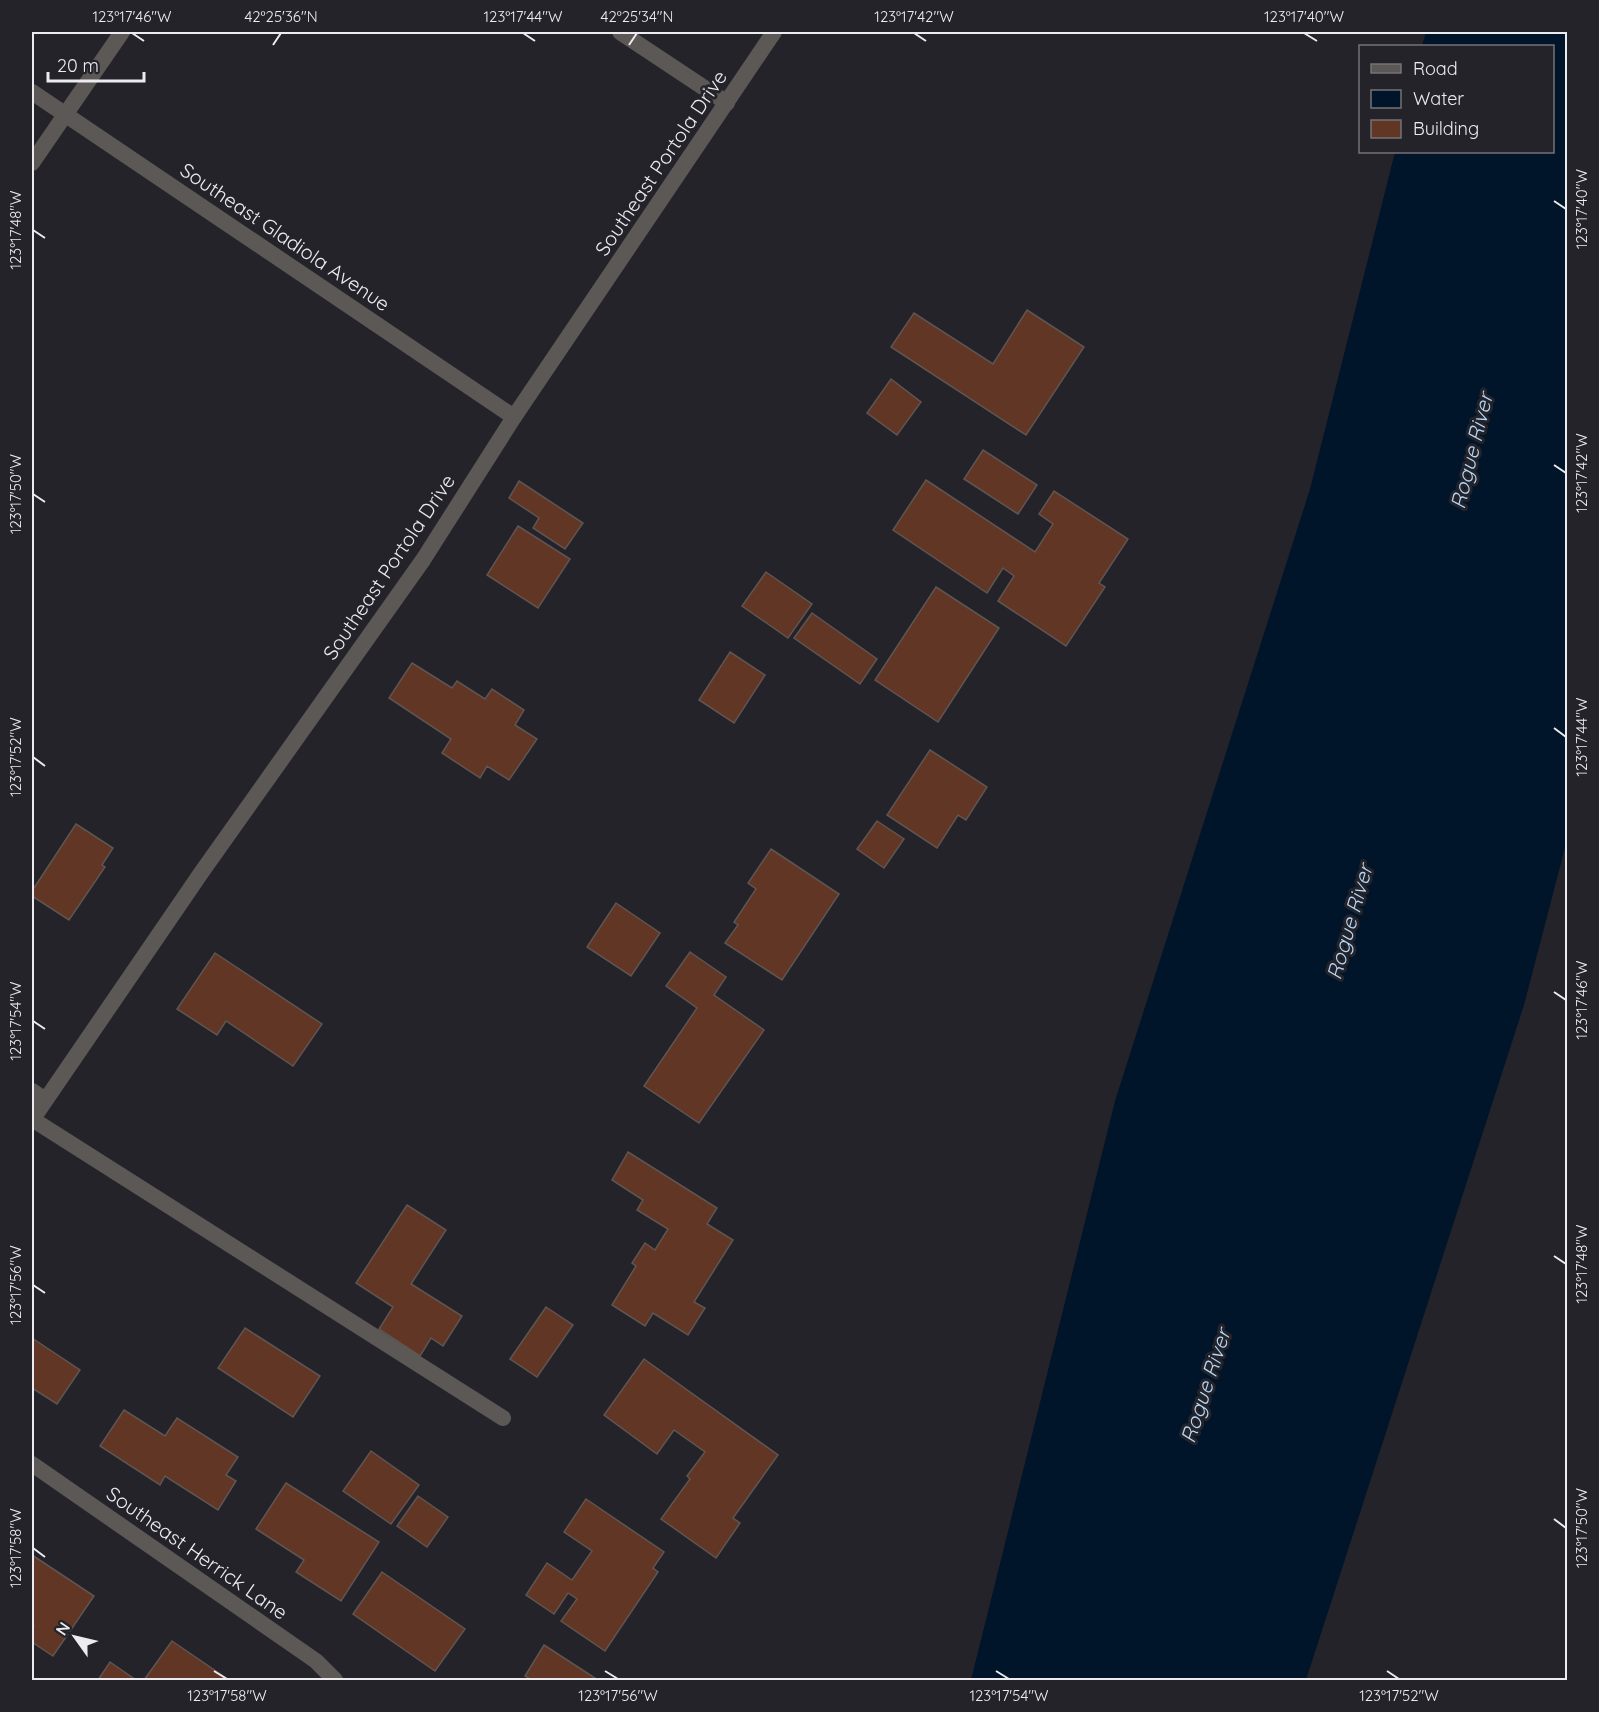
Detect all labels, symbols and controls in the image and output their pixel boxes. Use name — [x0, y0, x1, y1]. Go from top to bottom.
text: 123°17'46"W — [92, 7, 172, 26]
text: 42°25'36"N — [244, 7, 318, 26]
text: 123°17'44"W — [484, 7, 563, 26]
text: 42°25'34"N — [600, 7, 674, 26]
text: 123°17'42"W — [874, 7, 954, 26]
text: 123°17'40"W — [1264, 7, 1344, 26]
scale bar — [48, 45, 144, 83]
legend — [1359, 45, 1554, 153]
text: 20 m — [57, 54, 99, 77]
text: Road — [1413, 57, 1458, 80]
street label: Southeast Portola Drive — [589, 65, 732, 260]
text: Water — [1413, 87, 1464, 110]
text: Building — [1413, 117, 1479, 140]
street label: Southeast Gladiola Avenue — [176, 157, 395, 316]
text: 123°17'40"W — [1572, 169, 1591, 249]
text: 123°17'48"W — [6, 190, 25, 270]
water label: Rogue River — [1444, 387, 1499, 511]
text: 123°17'42"W — [1572, 433, 1591, 513]
text: 123°17'50"W — [6, 453, 25, 534]
street label: Southeast Portola Drive — [317, 469, 460, 664]
text: 123°17'44"W — [1572, 697, 1591, 776]
text: 123°17'52"W — [6, 717, 25, 797]
water label: Rogue River — [1320, 858, 1379, 982]
text: 123°17'46"W — [1572, 960, 1591, 1040]
text: 123°17'54"W — [6, 981, 25, 1061]
text: 123°17'48"W — [1572, 1224, 1591, 1304]
text: 123°17'56"W — [6, 1245, 25, 1325]
water label: Rogue River — [1174, 1322, 1237, 1446]
street label: Southeast Herrick Lane — [102, 1481, 293, 1625]
text: 123°17'50"W — [1572, 1487, 1591, 1568]
text: 123°17'58"W — [6, 1508, 25, 1588]
north arrow — [45, 1607, 105, 1667]
text: N — [51, 1618, 74, 1639]
text: 123°17'58"W — [187, 1686, 267, 1705]
text: 123°17'56"W — [578, 1686, 658, 1705]
text: 123°17'54"W — [969, 1686, 1049, 1705]
text: 123°17'52"W — [1359, 1686, 1439, 1705]

